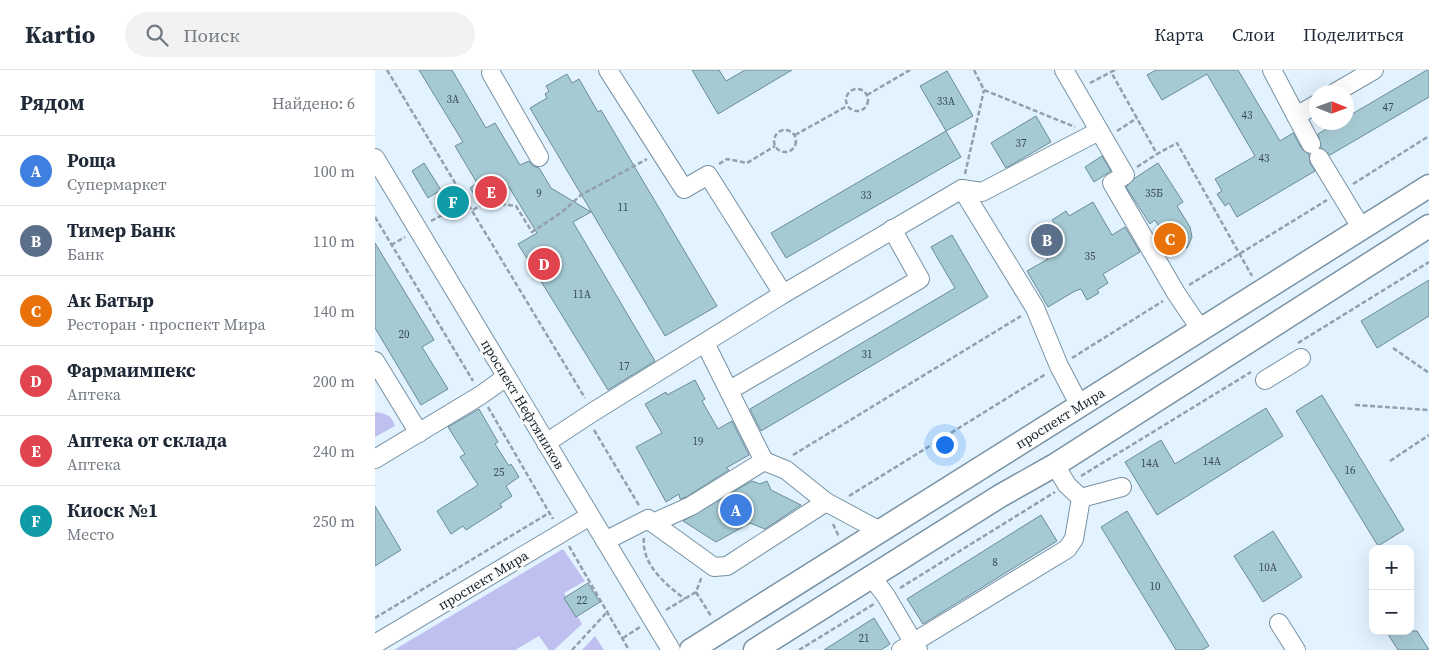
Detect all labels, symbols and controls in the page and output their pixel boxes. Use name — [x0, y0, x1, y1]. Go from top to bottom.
search box — [125, 12, 475, 57]
text: Kartio — [25, 18, 95, 51]
icon: search — [143, 21, 171, 49]
text: Поиск — [183, 22, 240, 48]
text: Карта — [1154, 22, 1204, 47]
text: Слои — [1232, 22, 1275, 47]
text: Поделиться — [1303, 22, 1404, 47]
north arrow — [1309, 85, 1354, 130]
text: Рядом — [20, 88, 85, 117]
text: Найдено: 6 — [272, 92, 355, 114]
house number: 3А — [447, 92, 460, 107]
house number: 33А — [937, 94, 956, 109]
house number: 47 — [1383, 100, 1394, 115]
house number: 43 — [1242, 108, 1253, 123]
house number: 37 — [1016, 136, 1027, 151]
text: Роща — [67, 147, 116, 173]
house number: 43 — [1259, 151, 1270, 166]
text: A — [31, 160, 41, 182]
text: 100 m — [313, 160, 355, 182]
text: Супермаркет — [67, 173, 167, 195]
pin: E — [475, 173, 507, 211]
pin: F — [437, 183, 469, 221]
house number: 9 — [536, 186, 542, 201]
house number: 35Б — [1145, 186, 1163, 201]
house number: 33 — [861, 188, 872, 203]
house number: 11 — [618, 200, 629, 215]
text: Тимер Банк — [67, 217, 176, 243]
pin: C — [1154, 220, 1186, 258]
pin: B — [1031, 221, 1063, 259]
text: B — [31, 230, 41, 252]
text: 110 m — [313, 230, 355, 252]
text: Банк — [67, 243, 104, 265]
pin: D — [528, 245, 560, 283]
house number: 35 — [1085, 249, 1096, 264]
text: Ак Батыр — [67, 287, 154, 313]
house number: 11А — [573, 287, 592, 302]
text: C — [31, 300, 41, 322]
text: 140 m — [313, 300, 355, 322]
text: Ресторан · проспект Мира — [67, 313, 266, 335]
house number: 20 — [399, 327, 410, 342]
street label: проспект Нефтяников — [476, 335, 570, 473]
house number: 31 — [862, 347, 873, 362]
text: Фармаимпекс — [67, 357, 196, 383]
house number: 17 — [619, 359, 630, 374]
text: D — [30, 370, 42, 392]
text: 200 m — [313, 370, 355, 392]
street label: проспект Мира — [1011, 382, 1109, 454]
text: Аптека — [67, 383, 121, 405]
text: Аптека от склада — [67, 427, 227, 453]
your location — [932, 432, 958, 458]
house number: 19 — [693, 434, 704, 449]
text: E — [31, 440, 41, 462]
text: 240 m — [313, 440, 355, 462]
text: Аптека — [67, 453, 121, 475]
house number: 14А — [1203, 454, 1222, 469]
house number: 14А — [1141, 456, 1160, 471]
house number: 16 — [1345, 463, 1356, 478]
house number: 25 — [494, 465, 505, 480]
pin: A — [720, 491, 752, 529]
text: Киоск №1 — [67, 497, 158, 523]
text: F — [31, 510, 41, 532]
text: 250 m — [313, 510, 355, 532]
text: Место — [67, 523, 114, 545]
street label: проспект Мира — [434, 545, 533, 615]
map controls — [1369, 545, 1414, 635]
button: + — [1369, 545, 1414, 590]
house number: 8 — [992, 555, 998, 570]
house number: 10А — [1259, 560, 1278, 575]
house number: 10 — [1150, 579, 1161, 594]
button: − — [1369, 590, 1414, 635]
house number: 22 — [577, 593, 588, 608]
house number: 21 — [859, 631, 870, 646]

